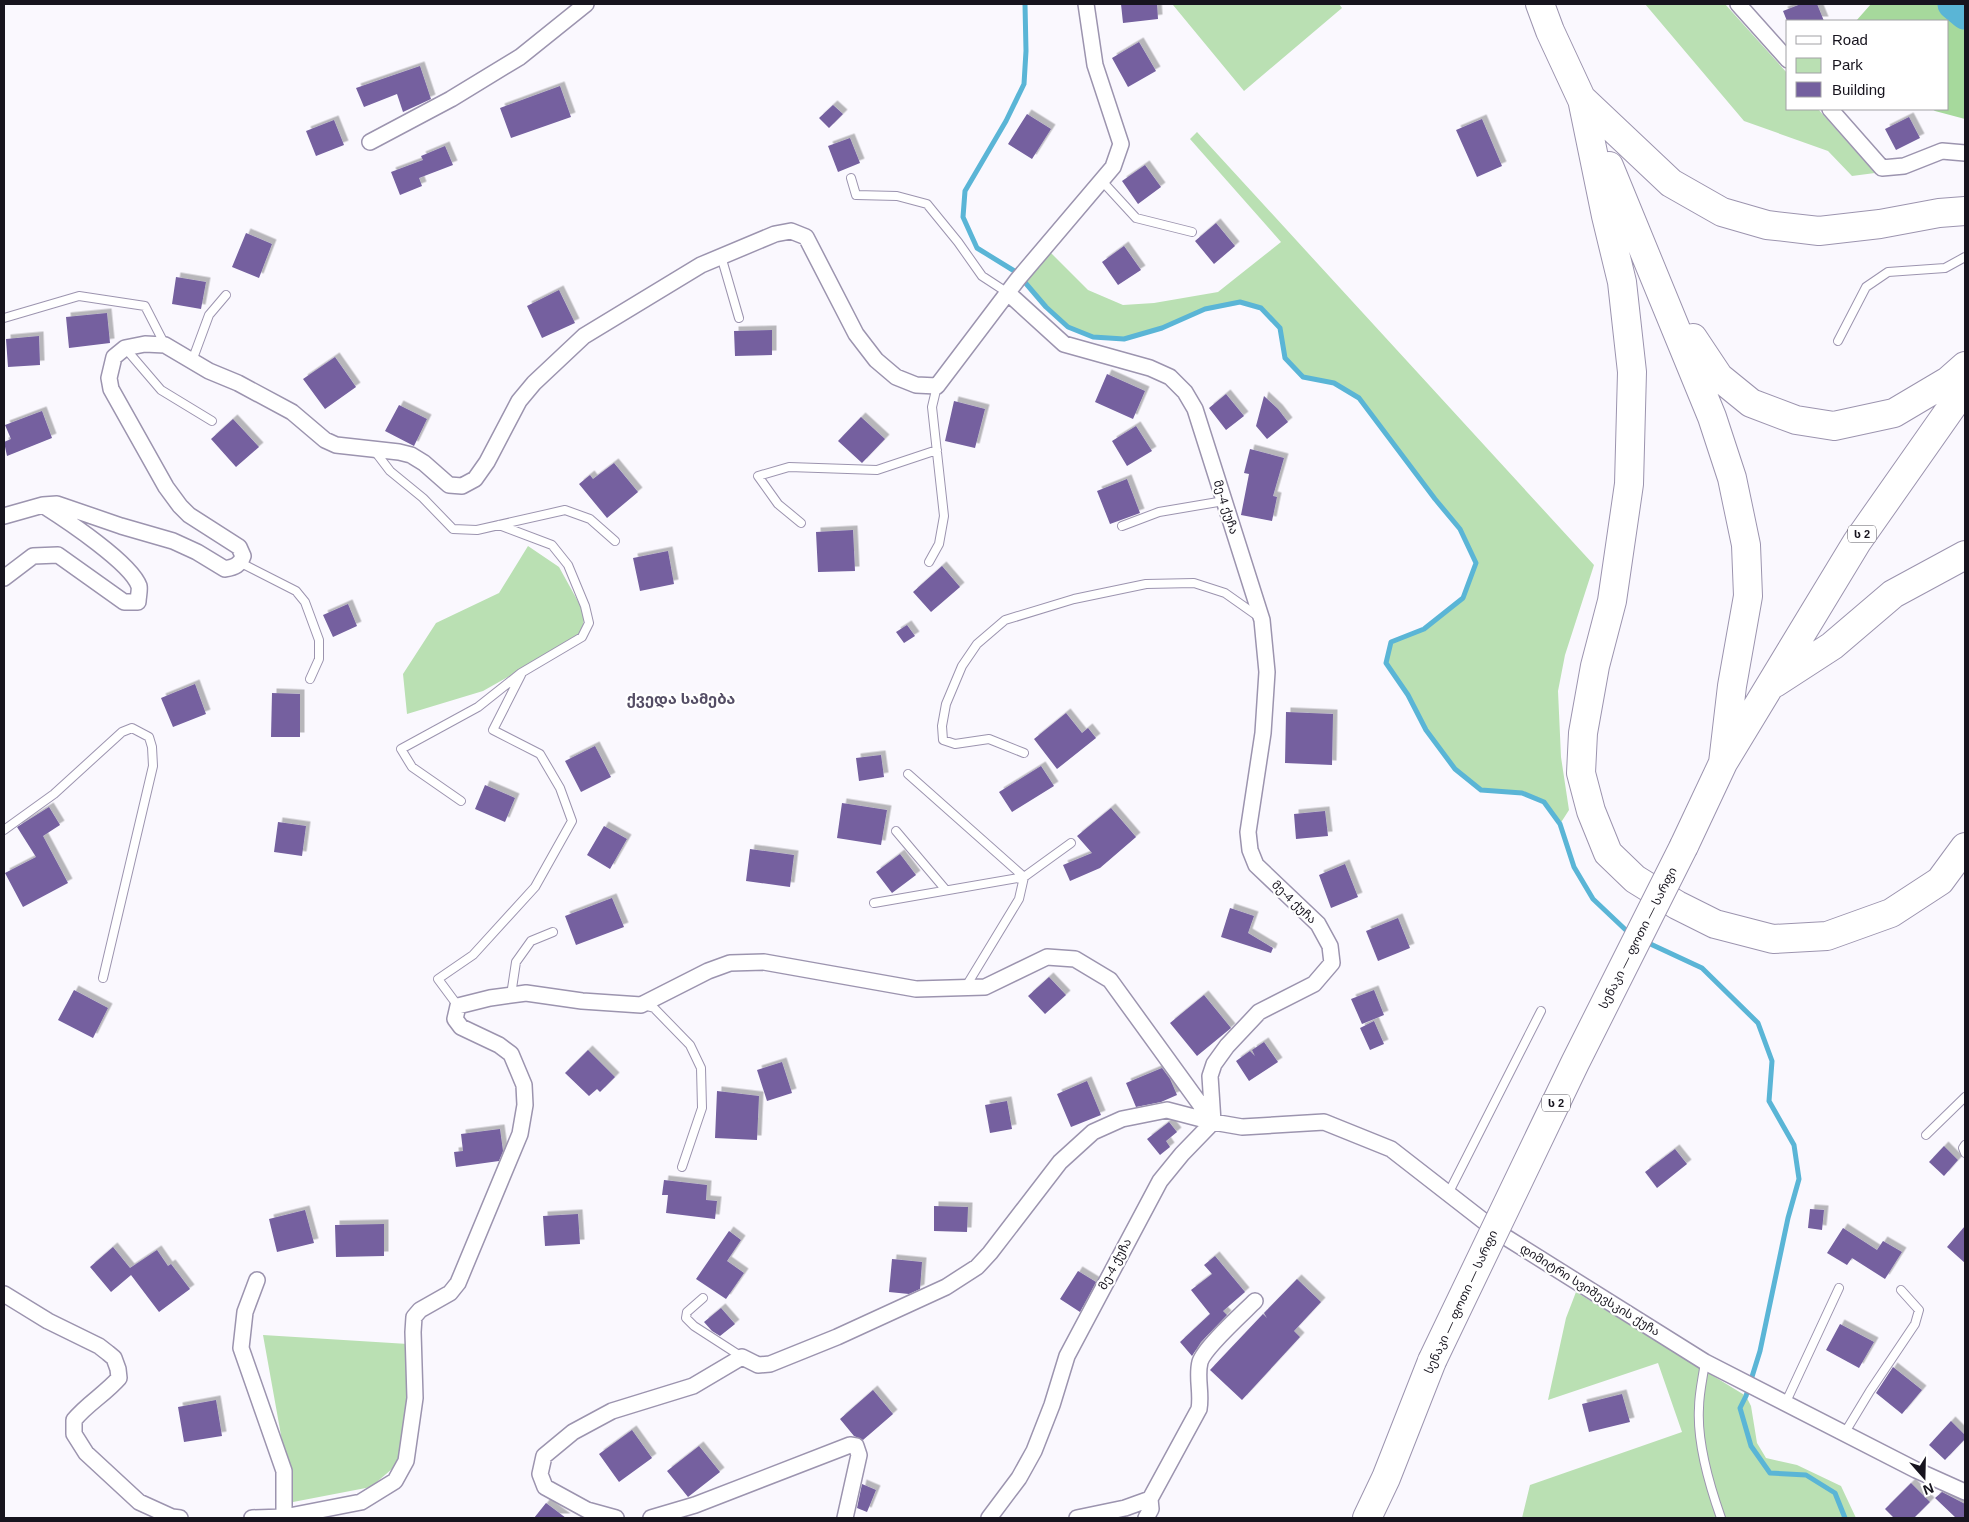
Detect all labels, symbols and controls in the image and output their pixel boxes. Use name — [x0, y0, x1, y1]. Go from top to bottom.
legend — [1786, 20, 1949, 110]
text: Road — [1832, 31, 1868, 48]
text: Park — [1832, 56, 1863, 73]
text: Building — [1832, 81, 1885, 98]
street label: მე-4 ქუჩა — [1211, 478, 1241, 536]
road number: ს 2 — [1848, 526, 1876, 542]
district label: ქვედა სამება — [627, 690, 735, 708]
street label: სენაკი — ფოთი — სარფი — [1596, 865, 1680, 1011]
street label: მე-4 ქუჩა — [1269, 877, 1319, 927]
road number: ს 2 — [1542, 1094, 1570, 1112]
street label: სენაკი — ფოთი — სარფი — [1422, 1228, 1501, 1376]
street label: მე-4 ქუჩა — [1096, 1236, 1134, 1292]
street label: დიმიტრი სვიშევსკის ქუჩა — [1517, 1241, 1662, 1340]
north arrow — [1899, 1452, 1949, 1502]
text: N — [1921, 1480, 1936, 1498]

